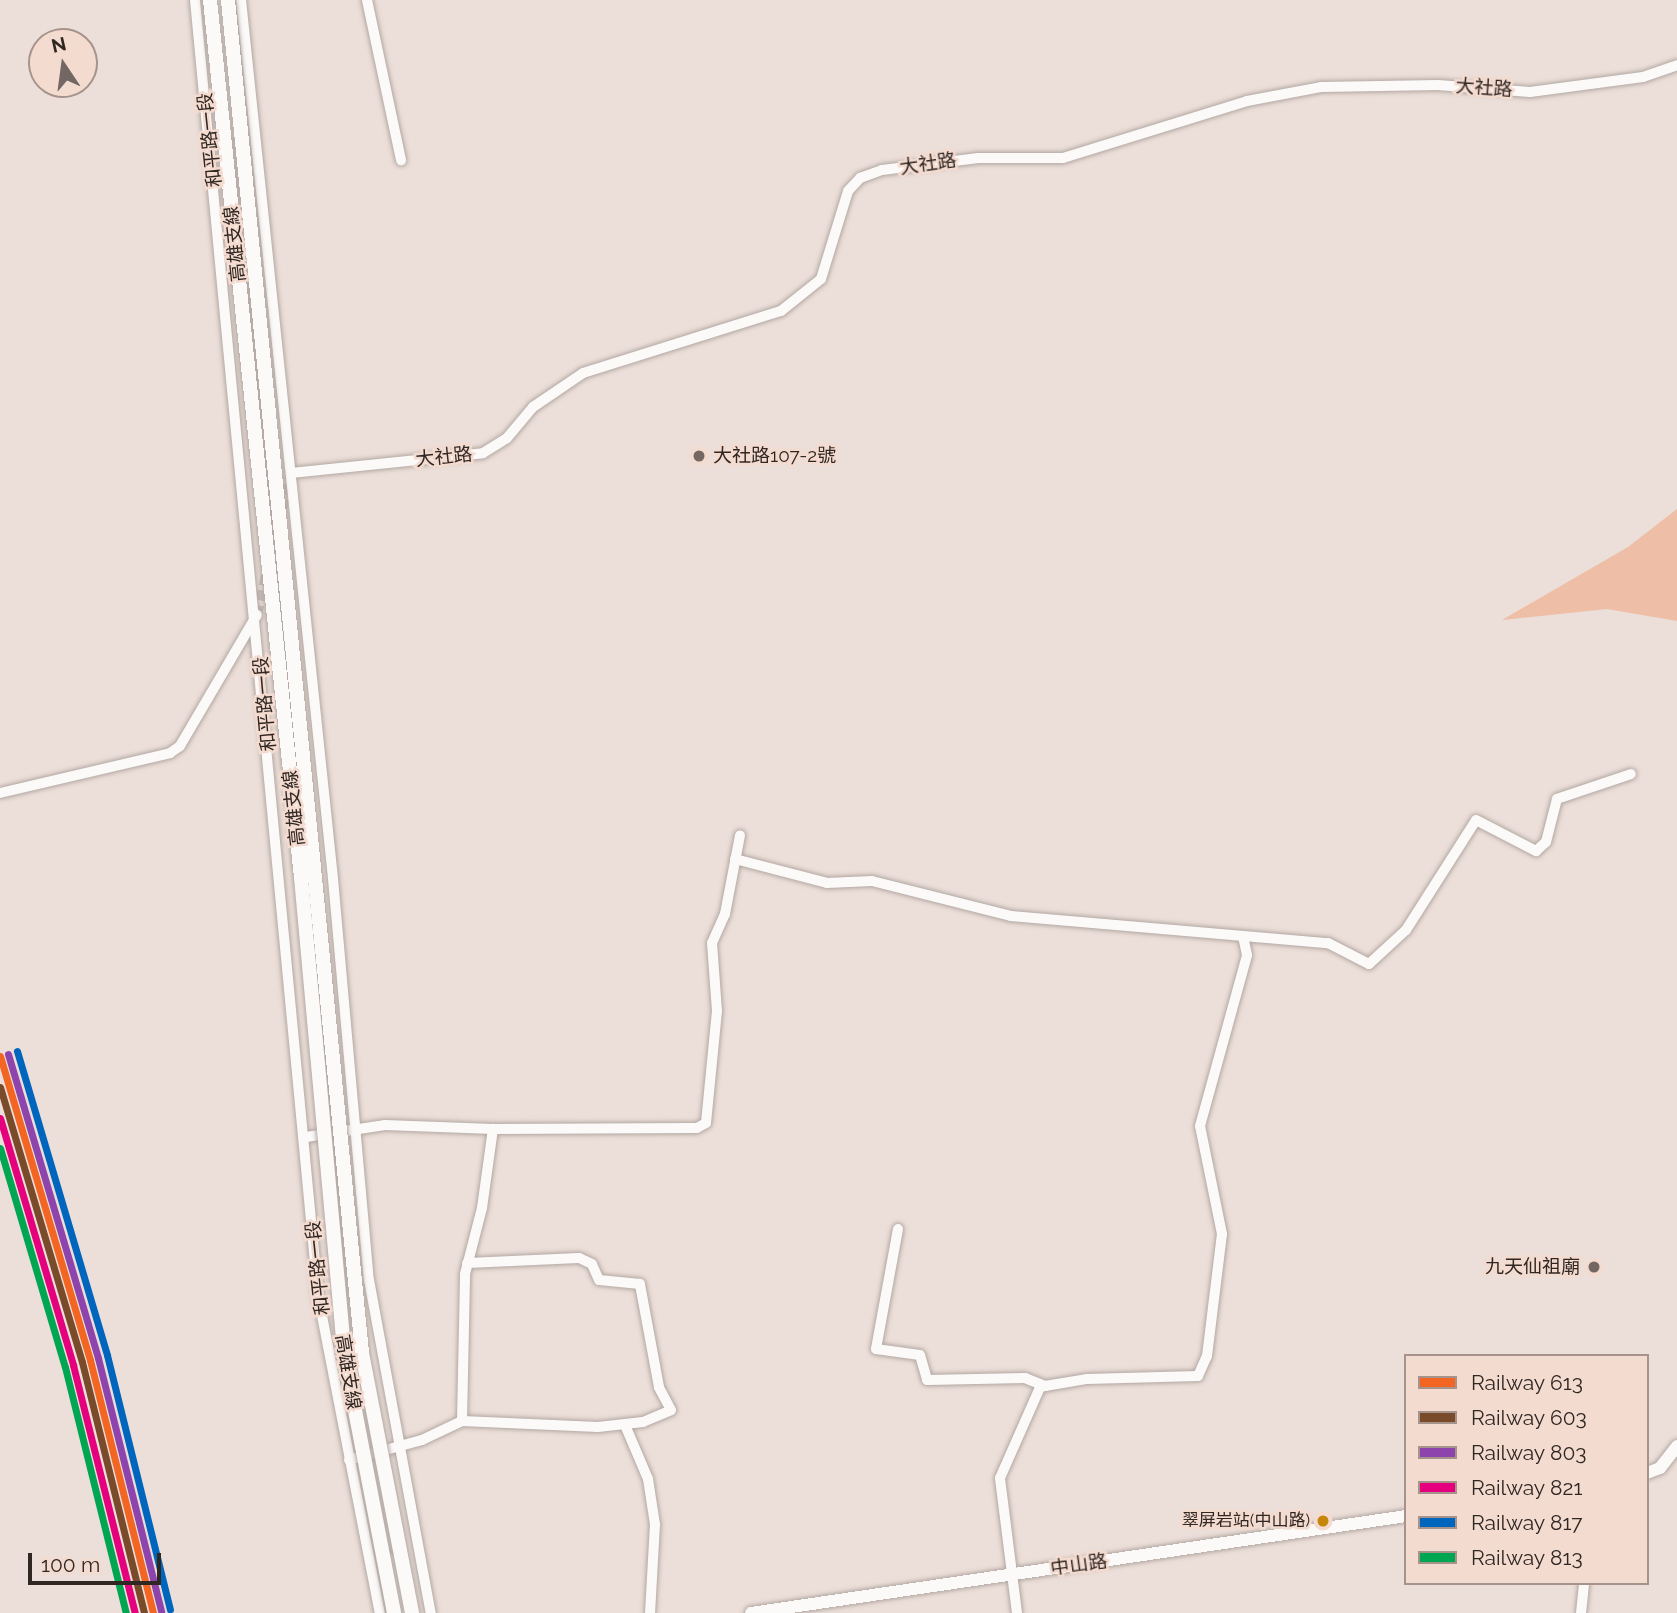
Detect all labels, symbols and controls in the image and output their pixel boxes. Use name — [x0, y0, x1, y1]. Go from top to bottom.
north arrow — [28, 28, 98, 98]
text: N — [49, 32, 68, 57]
street label: 大社路 — [1455, 75, 1513, 101]
street label: 和平路一段 — [194, 92, 226, 188]
street label: 大社路 — [898, 149, 958, 179]
street label: 高雄支線 — [220, 205, 250, 283]
street label: 大社路 — [414, 443, 474, 471]
place label: 大社路107-2號 — [713, 445, 837, 467]
marker: 大社路107-2號 — [691, 448, 707, 464]
street label: 和平路一段 — [250, 656, 280, 752]
street label: 高雄支線 — [279, 769, 309, 847]
street label: 和平路一段 — [302, 1220, 334, 1316]
place label: 九天仙祖廟 — [1485, 1256, 1580, 1278]
marker: 九天仙祖廟 — [1586, 1259, 1602, 1275]
street label: 高雄支線 — [331, 1333, 365, 1411]
legend — [1404, 1354, 1649, 1585]
text: Railway 613 — [1471, 1370, 1583, 1395]
text: Railway 603 — [1471, 1405, 1587, 1430]
text: Railway 803 — [1471, 1440, 1587, 1465]
text: Railway 821 — [1471, 1475, 1582, 1500]
text: Railway 817 — [1471, 1510, 1583, 1535]
place label: 翠屏岩站(中山路) — [1182, 1511, 1310, 1531]
marker: 翠屏岩站(中山路) — [1316, 1514, 1330, 1528]
scale bar — [32, 1540, 164, 1584]
text: Railway 813 — [1471, 1545, 1583, 1570]
street label: 中山路 — [1049, 1550, 1109, 1580]
text: 100 m — [41, 1552, 100, 1577]

